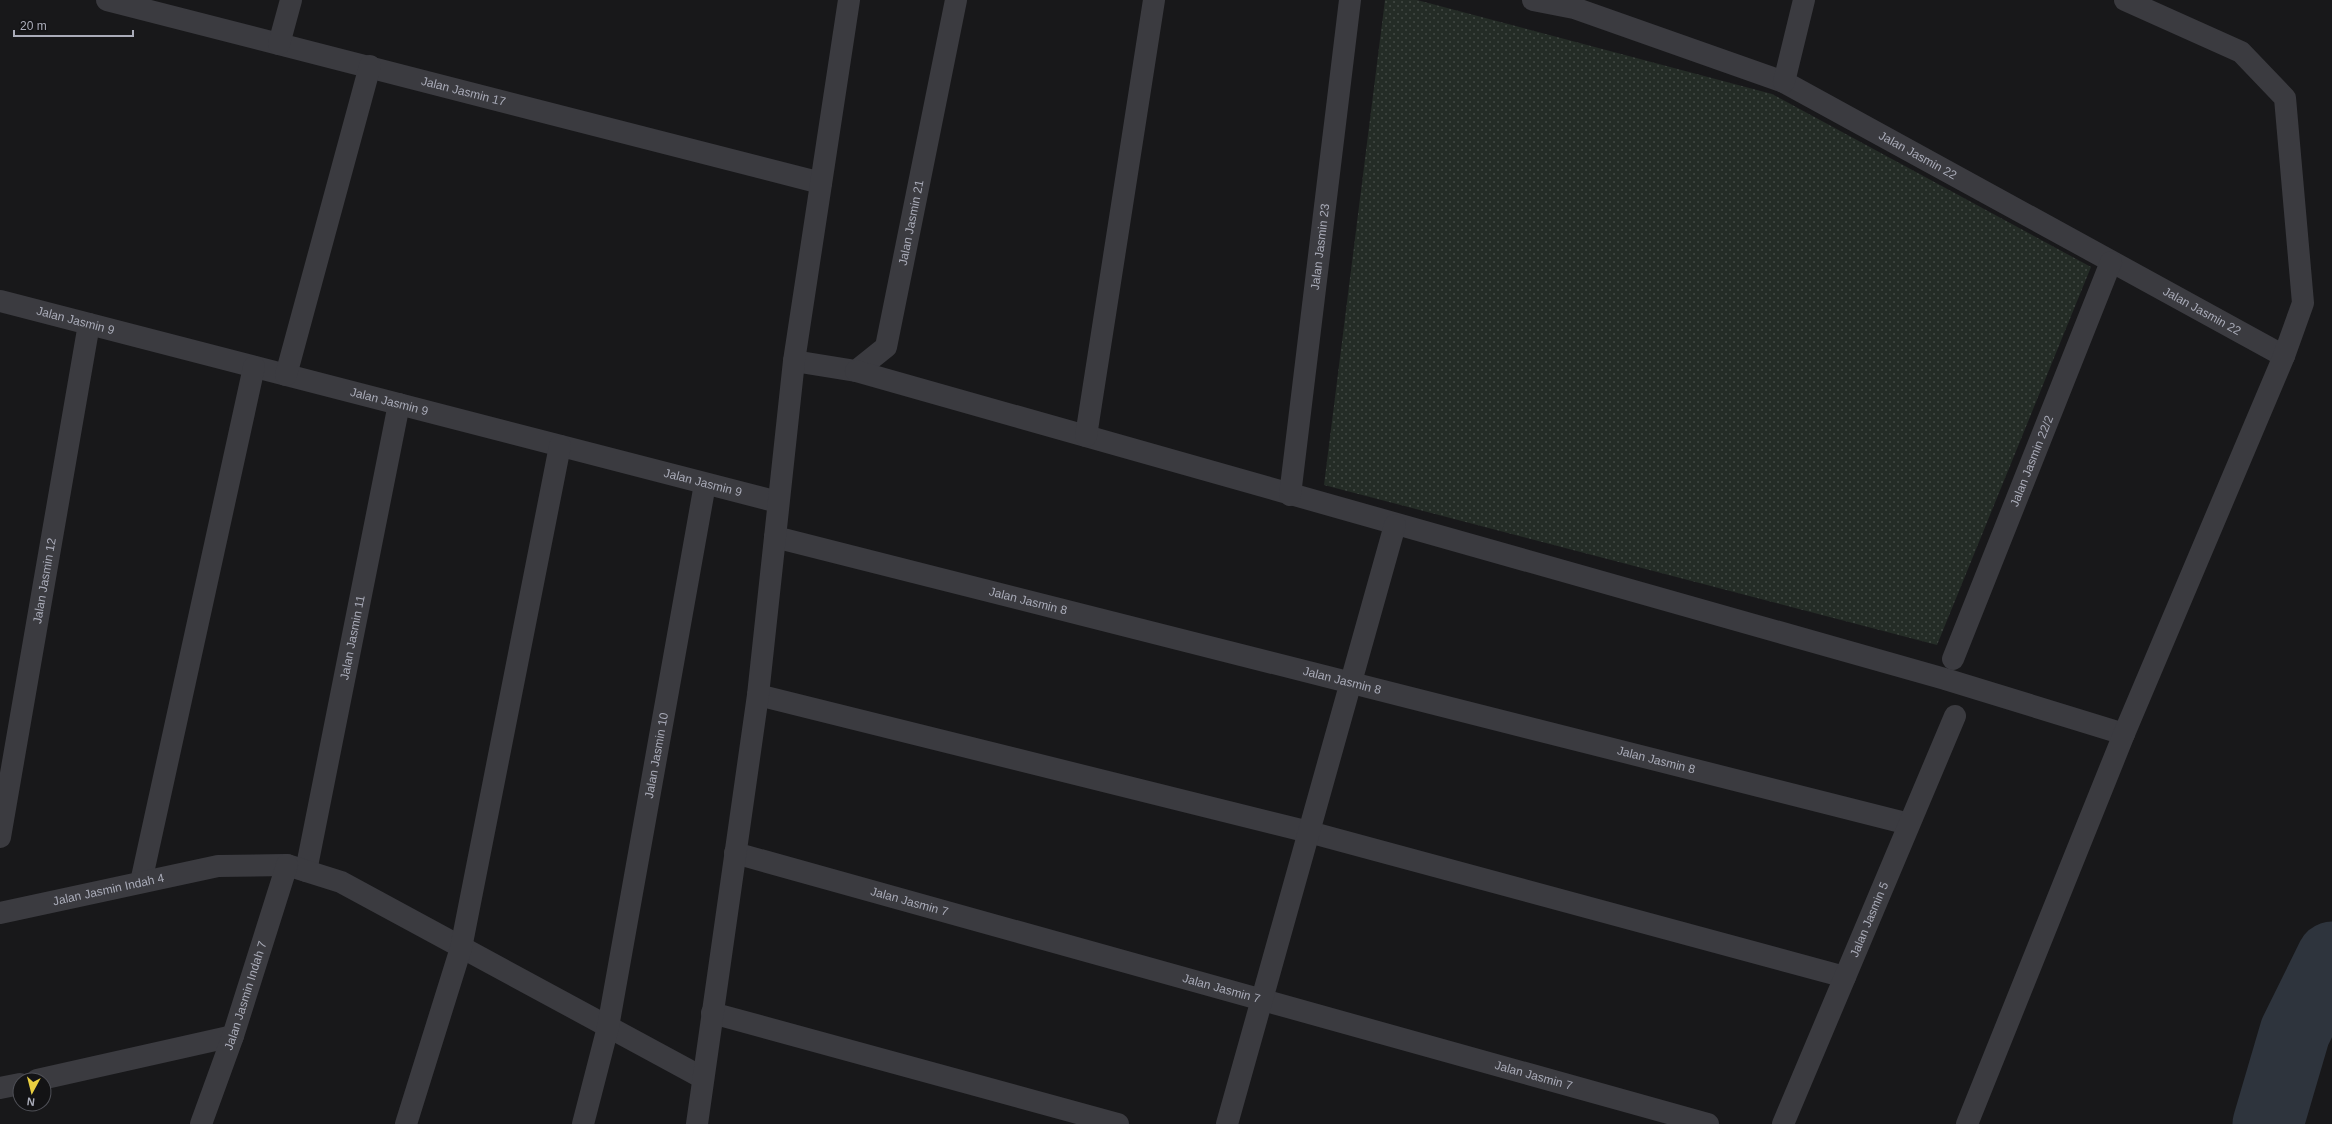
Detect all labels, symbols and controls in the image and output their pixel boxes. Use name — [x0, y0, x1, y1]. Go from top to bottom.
scale bar — [14, 12, 133, 38]
text: 20 m — [20, 19, 47, 33]
street label: Jalan Jasmin 17 — [420, 74, 508, 109]
street label: Jalan Jasmin 22 — [1876, 128, 1960, 182]
street label: Jalan Jasmin 21 — [896, 178, 927, 267]
street label: Jalan Jasmin 23 — [1308, 203, 1332, 291]
street label: Jalan Jasmin 22 — [2160, 284, 2244, 338]
street label: Jalan Jasmin 9 — [35, 304, 116, 337]
street label: Jalan Jasmin 9 — [349, 385, 430, 418]
street label: Jalan Jasmin 22/2 — [2007, 413, 2056, 509]
street label: Jalan Jasmin 9 — [662, 466, 744, 499]
street label: Jalan Jasmin 12 — [30, 537, 59, 625]
street label: Jalan Jasmin 8 — [987, 584, 1069, 618]
street label: Jalan Jasmin 11 — [337, 594, 368, 681]
street label: Jalan Jasmin 8 — [1302, 664, 1383, 697]
street label: Jalan Jasmin 10 — [642, 711, 671, 799]
street label: Jalan Jasmin 8 — [1616, 743, 1697, 777]
street label: Jalan Jasmin Indah 4 — [52, 871, 166, 908]
street label: Jalan Jasmin 5 — [1847, 879, 1891, 959]
street label: Jalan Jasmin 7 — [869, 884, 950, 919]
street label: Jalan Jasmin Indah 7 — [221, 939, 270, 1052]
street label: Jalan Jasmin 7 — [1181, 971, 1262, 1006]
street label: Jalan Jasmin 7 — [1493, 1058, 1574, 1093]
north arrow — [12, 1072, 52, 1112]
text: N — [26, 1095, 35, 1108]

